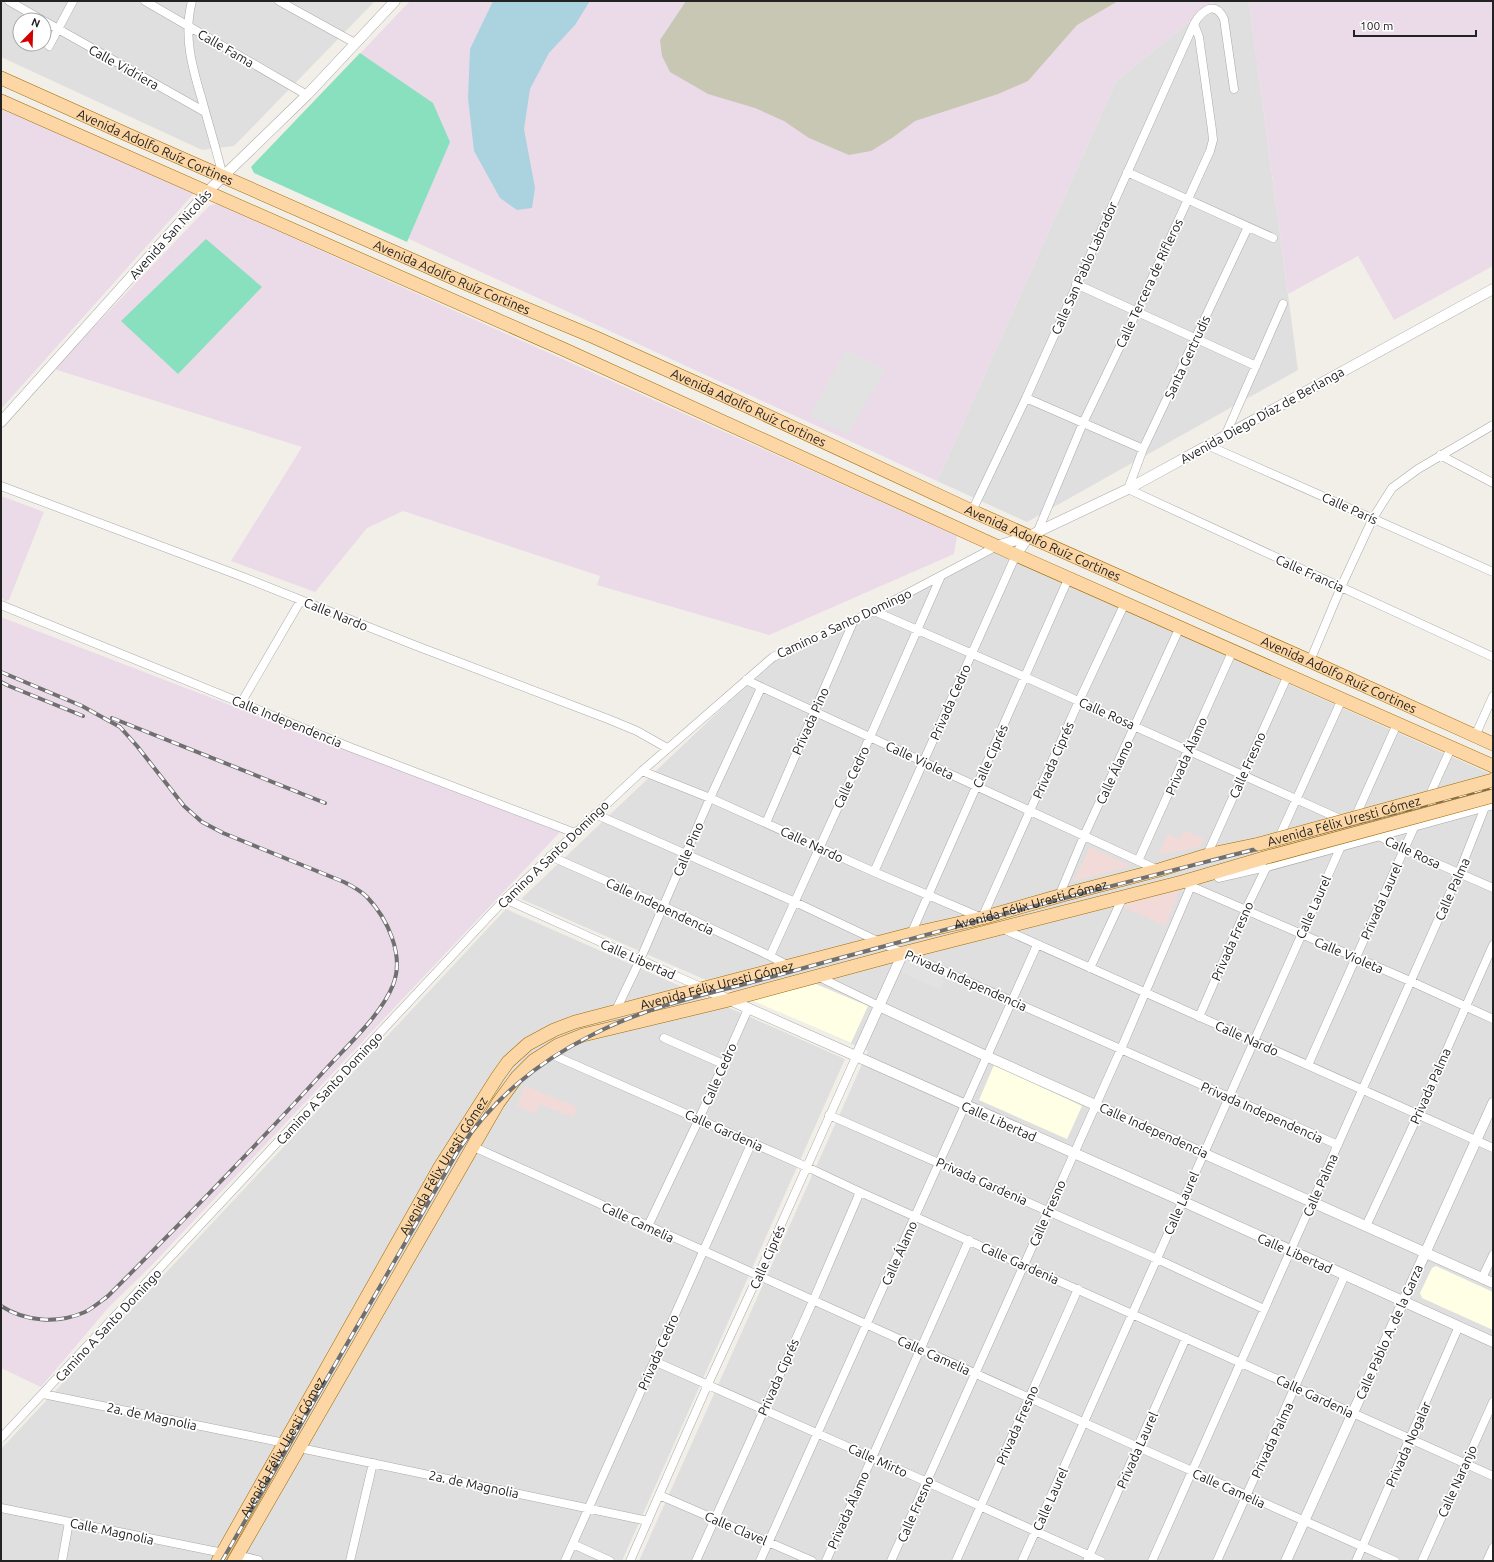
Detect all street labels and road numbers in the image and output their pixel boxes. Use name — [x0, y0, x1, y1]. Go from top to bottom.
street label: Calle Fama — [195, 26, 257, 70]
street label: Calle Vidriera — [87, 42, 161, 92]
street label: Avenida Adolfo Ruíz Cortines — [75, 106, 236, 187]
street label: Avenida San Nicolás — [126, 186, 214, 282]
street label: Calle San Pablo Labrador — [1048, 199, 1120, 337]
street label: Calle Tercera de Rifleros — [1113, 216, 1185, 350]
street label: Avenida Adolfo Ruíz Cortines — [372, 237, 533, 317]
street label: Santa Gertrudis — [1162, 313, 1213, 401]
street label: Avenida Diego Díaz de Berlanga — [1178, 364, 1346, 466]
street label: Avenida Adolfo Ruíz Cortines — [669, 366, 829, 449]
street label: Calle París — [1320, 489, 1380, 527]
street label: Avenida Adolfo Ruíz Cortines — [963, 502, 1123, 583]
street label: Calle Francia — [1274, 552, 1346, 594]
street label: Camino a Santo Domingo — [774, 586, 914, 660]
street label: Calle Nardo — [302, 595, 370, 633]
street label: Avenida Adolfo Ruíz Cortines — [1259, 633, 1419, 716]
street label: Privada Cedro — [927, 662, 973, 742]
street label: Privada Pino — [789, 685, 831, 757]
street label: Calle Independencia — [230, 693, 344, 749]
street label: Calle Rosa — [1077, 694, 1137, 732]
street label: Privada Álamo — [1162, 715, 1209, 797]
street label: Privada Ciprés — [1030, 719, 1076, 801]
street label: Calle Ciprés — [970, 722, 1010, 790]
street label: Calle Fresno — [1226, 730, 1268, 800]
street label: Calle Álamo — [1092, 737, 1135, 806]
street label: Calle Violeta — [884, 738, 956, 782]
street label: Calle Cedro — [831, 744, 871, 810]
street label: Avenida Félix Uresti Gómez — [1266, 793, 1422, 848]
street label: Camino A Santo Domingo — [495, 797, 611, 911]
street label: Calle Pino — [670, 820, 706, 878]
street label: Calle Nardo — [778, 823, 846, 865]
street label: Calle Rosa — [1383, 833, 1443, 871]
street label: Calle Palma — [1432, 855, 1472, 923]
street label: Privada Laurel — [1358, 860, 1404, 941]
street label: Calle Laurel — [1293, 873, 1333, 941]
street label: Calle Independencia — [604, 875, 716, 937]
street label: Avenida Félix Uresti Gómez — [953, 877, 1109, 931]
street label: Privada Fresno — [1208, 899, 1256, 983]
street label: Calle Violeta — [1312, 934, 1386, 976]
street label: Calle Libertad — [598, 936, 678, 982]
street label: Privada Independencia — [903, 947, 1029, 1013]
street label: Avenida Félix Uresti Gómez — [639, 958, 795, 1012]
street label: Calle Nardo — [1213, 1018, 1281, 1058]
street label: Camino A Santo Domingo — [273, 1029, 385, 1147]
street label: Calle Cedro — [699, 1041, 739, 1107]
street label: Privada Palma — [1407, 1046, 1453, 1126]
street label: Privada Independencia — [1199, 1079, 1325, 1145]
street label: Avenida Félix Uresti Gómez — [396, 1094, 490, 1237]
street label: Calle Libertad — [959, 1098, 1039, 1144]
street label: Calle Independencia — [1097, 1100, 1211, 1160]
street label: Calle Gardenia — [683, 1107, 765, 1153]
street label: Calle Palma — [1300, 1151, 1340, 1219]
street label: Privada Gardenia — [934, 1155, 1030, 1207]
street label: Calle Laurel — [1161, 1169, 1201, 1237]
street label: Calle Fresno — [1026, 1178, 1068, 1248]
street label: Calle Camelia — [600, 1199, 676, 1245]
street label: Calle Álamo — [878, 1218, 919, 1287]
street label: Calle Ciprés — [747, 1223, 787, 1291]
street label: Calle Libertad — [1255, 1230, 1335, 1276]
street label: Calle Gardenia — [979, 1240, 1061, 1286]
street label: Calle Pablo A. de la Garza — [1353, 1262, 1425, 1402]
street label: Camino A Santo Domingo — [52, 1266, 164, 1384]
street label: Privada Cedro — [635, 1312, 681, 1392]
street label: Calle Camelia — [896, 1333, 972, 1377]
street label: Privada Ciprés — [755, 1336, 801, 1418]
street label: Calle Gardenia — [1274, 1372, 1356, 1420]
street label: Avenida Félix Uresti Gómez — [237, 1374, 327, 1519]
street label: Privada Fresno — [993, 1383, 1041, 1467]
street label: Privada Nogalar — [1383, 1399, 1433, 1489]
street label: 2a. de Magnolia — [106, 1400, 198, 1432]
street label: Privada Palma — [1248, 1400, 1296, 1480]
street label: Privada Laurel — [1114, 1409, 1160, 1490]
street label: Calle Mirto — [846, 1441, 910, 1479]
street label: Calle Naranjo — [1435, 1443, 1479, 1519]
street label: Calle Laurel — [1030, 1465, 1070, 1533]
street label: Calle Camelia — [1191, 1466, 1267, 1510]
street label: 2a. de Magnolia — [428, 1468, 520, 1500]
street label: Privada Álamo — [824, 1469, 871, 1551]
street label: Calle Fresno — [894, 1474, 936, 1544]
street label: Calle Clavel — [703, 1509, 770, 1548]
street label: Calle Magnolia — [69, 1515, 155, 1547]

